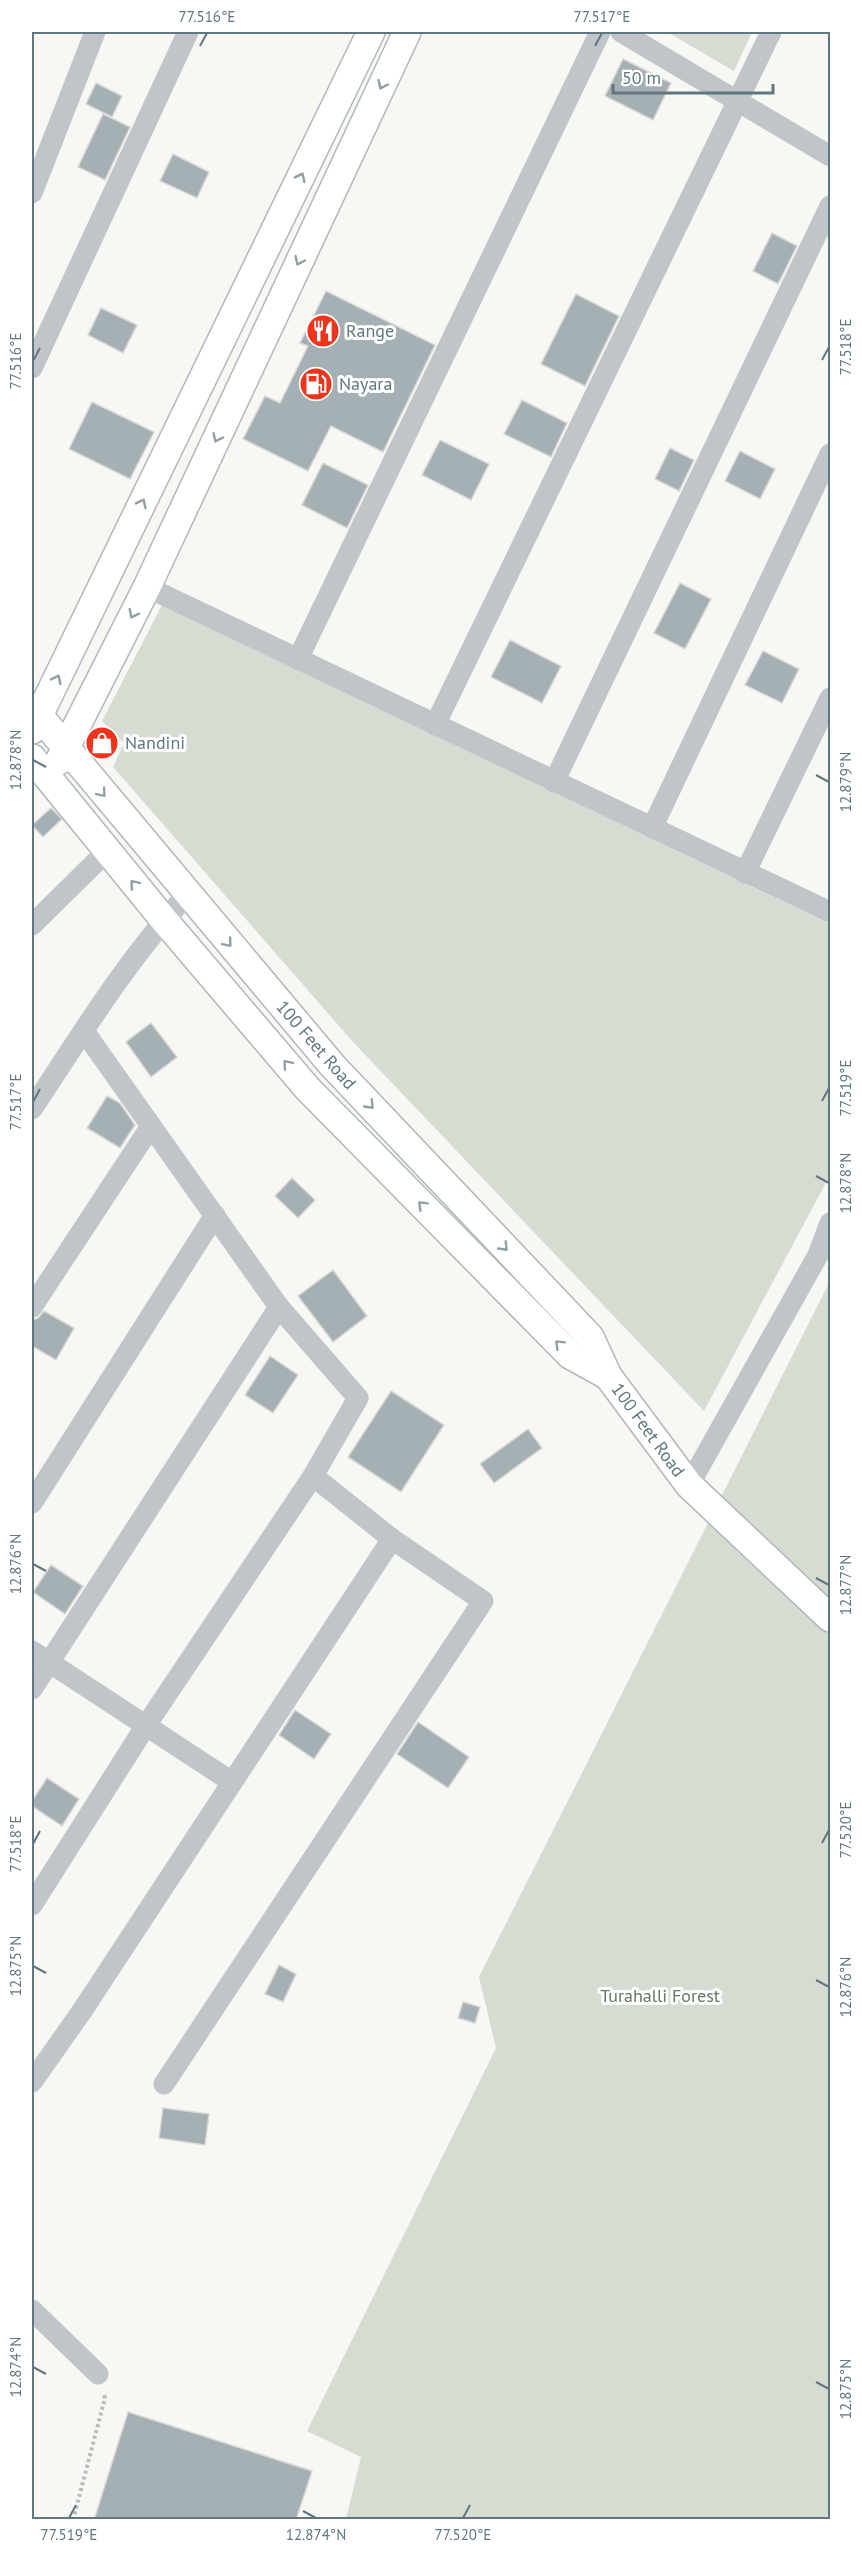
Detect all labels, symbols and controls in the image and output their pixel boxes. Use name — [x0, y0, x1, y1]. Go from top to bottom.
text: 77.516°E — [179, 7, 235, 26]
text: 77.517°E — [574, 7, 630, 26]
scale bar — [613, 57, 774, 95]
text: 50 m — [622, 66, 661, 89]
one-way arrow — [377, 78, 389, 89]
one-way arrow — [293, 172, 305, 183]
one-way arrow — [295, 255, 307, 266]
restaurant icon: Range — [305, 313, 341, 349]
place label: Range — [346, 319, 394, 342]
text: 77.518°E — [836, 319, 855, 375]
text: 77.516°E — [6, 333, 25, 389]
fuel station icon: Nayara — [298, 366, 334, 402]
place label: Nayara — [339, 372, 392, 395]
one-way arrow — [212, 431, 224, 442]
one-way arrow — [135, 499, 147, 510]
one-way arrow — [129, 608, 141, 619]
one-way arrow — [50, 674, 61, 685]
shop icon: Nandini — [84, 725, 120, 761]
text: 12.878°N — [6, 730, 25, 790]
place label: Nandini — [125, 731, 185, 754]
text: 12.879°N — [836, 752, 855, 812]
one-way arrow — [95, 786, 106, 797]
one-way arrow — [130, 879, 141, 890]
one-way arrow — [220, 936, 231, 947]
street label: 100 Feet Road — [271, 995, 361, 1094]
one-way arrow — [283, 1060, 294, 1071]
text: 77.519°E — [836, 1060, 855, 1116]
text: 77.517°E — [6, 1074, 25, 1130]
one-way arrow — [363, 1099, 374, 1109]
text: 12.878°N — [836, 1153, 855, 1213]
one-way arrow — [419, 1201, 430, 1212]
one-way arrow — [497, 1240, 508, 1250]
one-way arrow — [556, 1340, 567, 1351]
street label: 100 Feet Road — [607, 1378, 690, 1481]
text: 12.876°N — [6, 1534, 25, 1594]
text: 12.877°N — [836, 1555, 855, 1615]
text: 77.520°E — [836, 1802, 855, 1858]
text: 77.518°E — [6, 1816, 25, 1872]
text: 12.875°N — [6, 1936, 25, 1996]
text: 12.876°N — [836, 1957, 855, 2017]
park label: Turahalli Forest — [600, 1984, 720, 2007]
text: 12.874°N — [6, 2337, 25, 2397]
text: 12.875°N — [836, 2359, 855, 2419]
text: 77.519°E — [41, 2525, 97, 2544]
text: 12.874°N — [286, 2525, 346, 2544]
text: 77.520°E — [435, 2525, 491, 2544]

